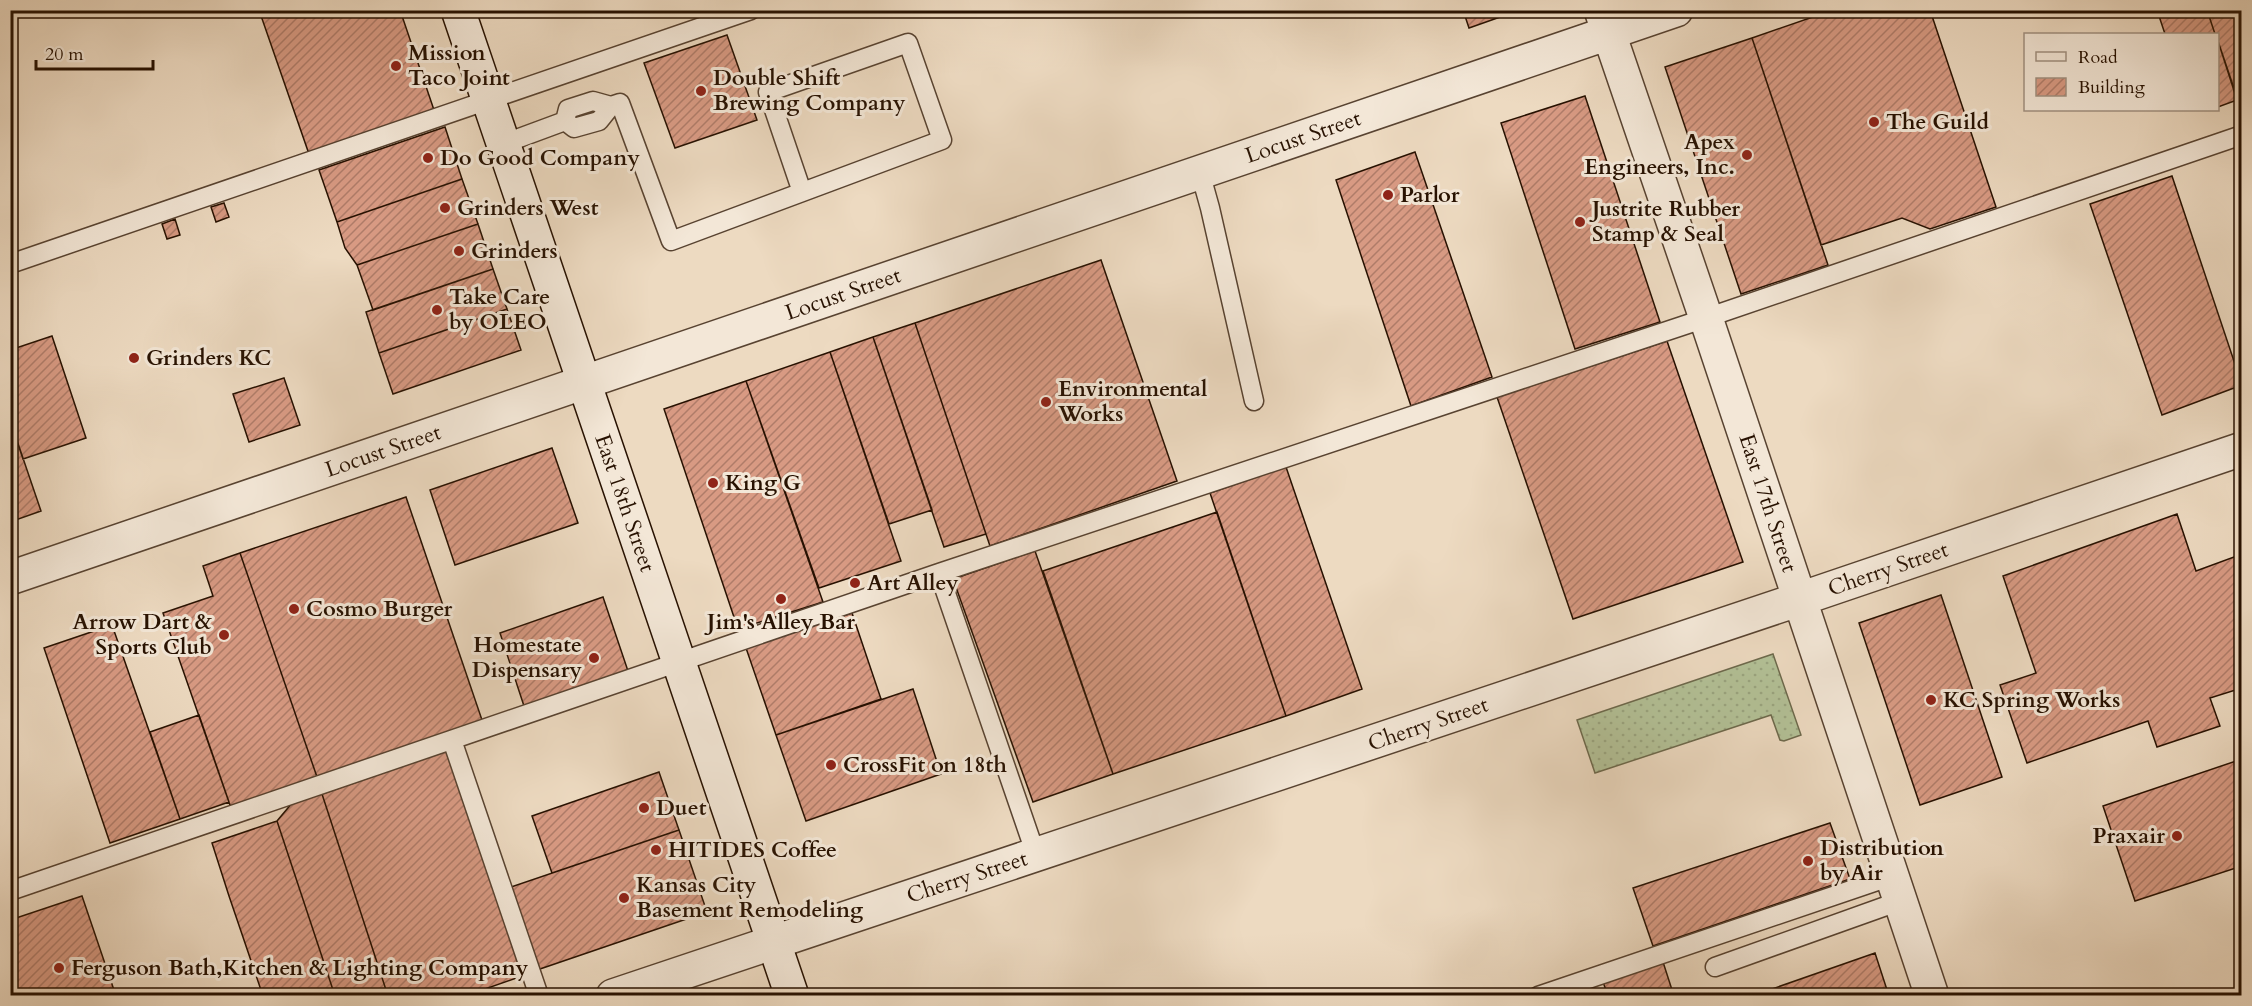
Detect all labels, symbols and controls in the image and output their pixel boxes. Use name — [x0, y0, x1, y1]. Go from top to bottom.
scale bar — [36, 33, 153, 71]
legend — [2024, 33, 2219, 111]
place label: Mission Taco Joint — [408, 38, 510, 93]
text: 20 m — [45, 42, 84, 67]
text: Road — [2078, 45, 2118, 70]
marker: Mission Taco Joint — [389, 59, 403, 73]
place label: Double Shift Brewing Company — [713, 63, 906, 118]
text: Building — [2078, 75, 2146, 100]
marker: Double Shift Brewing Company — [694, 84, 708, 98]
street label: Locust Street — [1241, 103, 1365, 171]
place label: The Guild — [1886, 107, 1989, 137]
marker: The Guild — [1867, 115, 1881, 129]
place label: Apex Engineers, Inc. — [1584, 127, 1735, 182]
place label: Do Good Company — [440, 143, 640, 173]
marker: Apex Engineers, Inc. — [1740, 148, 1754, 162]
marker: Do Good Company — [421, 151, 435, 165]
place label: Parlor — [1400, 180, 1460, 210]
marker: Parlor — [1381, 188, 1395, 202]
place label: Grinders West — [457, 193, 599, 223]
place label: Justrite Rubber Stamp & Seal — [1589, 194, 1740, 249]
marker: Grinders West — [438, 201, 452, 215]
marker: Justrite Rubber Stamp & Seal — [1573, 215, 1587, 229]
place label: Grinders — [471, 236, 558, 266]
marker: Grinders — [452, 244, 466, 258]
street label: Locust Street — [781, 260, 905, 328]
place label: Take Care by OLEO — [449, 282, 550, 337]
marker: Take Care by OLEO — [430, 303, 444, 317]
place label: Grinders KC — [146, 343, 271, 373]
marker: Grinders KC — [127, 351, 141, 365]
place label: Environmental Works — [1057, 374, 1208, 429]
marker: Environmental Works — [1039, 395, 1053, 409]
street label: Locust Street — [321, 417, 445, 485]
street label: East 18th Street — [587, 430, 663, 576]
street label: East 17th Street — [1732, 430, 1804, 576]
place label: King G — [725, 468, 801, 498]
marker: King G — [706, 476, 720, 490]
street label: Cherry Street — [1824, 534, 1952, 604]
place label: Art Alley — [867, 568, 959, 598]
marker: Art Alley — [848, 576, 862, 590]
marker: Jim's Alley Bar — [774, 592, 788, 606]
place label: Cosmo Burger — [306, 594, 453, 624]
marker: Cosmo Burger — [287, 602, 301, 616]
place label: Arrow Dart & Sports Club — [73, 607, 212, 662]
place label: Jim's Alley Bar — [704, 607, 855, 637]
marker: Arrow Dart & Sports Club — [217, 628, 231, 642]
place label: Homestate Dispensary — [472, 630, 582, 685]
marker: Homestate Dispensary — [587, 651, 601, 665]
place label: KC Spring Works — [1943, 685, 2120, 715]
street label: Cherry Street — [1364, 689, 1492, 759]
marker: KC Spring Works — [1924, 693, 1938, 707]
place label: CrossFit on 18th — [843, 750, 1007, 780]
marker: CrossFit on 18th — [824, 758, 838, 772]
place label: Duet — [656, 793, 707, 823]
marker: Duet — [637, 801, 651, 815]
place label: Praxair — [2093, 821, 2165, 851]
marker: Praxair — [2170, 829, 2184, 843]
place label: Distribution by Air — [1820, 833, 1944, 888]
place label: HITIDES Coffee — [668, 835, 837, 865]
marker: HITIDES Coffee — [649, 843, 663, 857]
street label: Cherry Street — [903, 843, 1031, 911]
marker: Distribution by Air — [1801, 854, 1815, 868]
place label: Kansas City Basement Remodeling — [636, 870, 864, 925]
marker: Kansas City Basement Remodeling — [617, 891, 631, 905]
place label: Ferguson Bath,Kitchen & Lighting Company — [71, 953, 529, 983]
marker: Ferguson Bath,Kitchen & Lighting Company — [52, 961, 66, 975]

